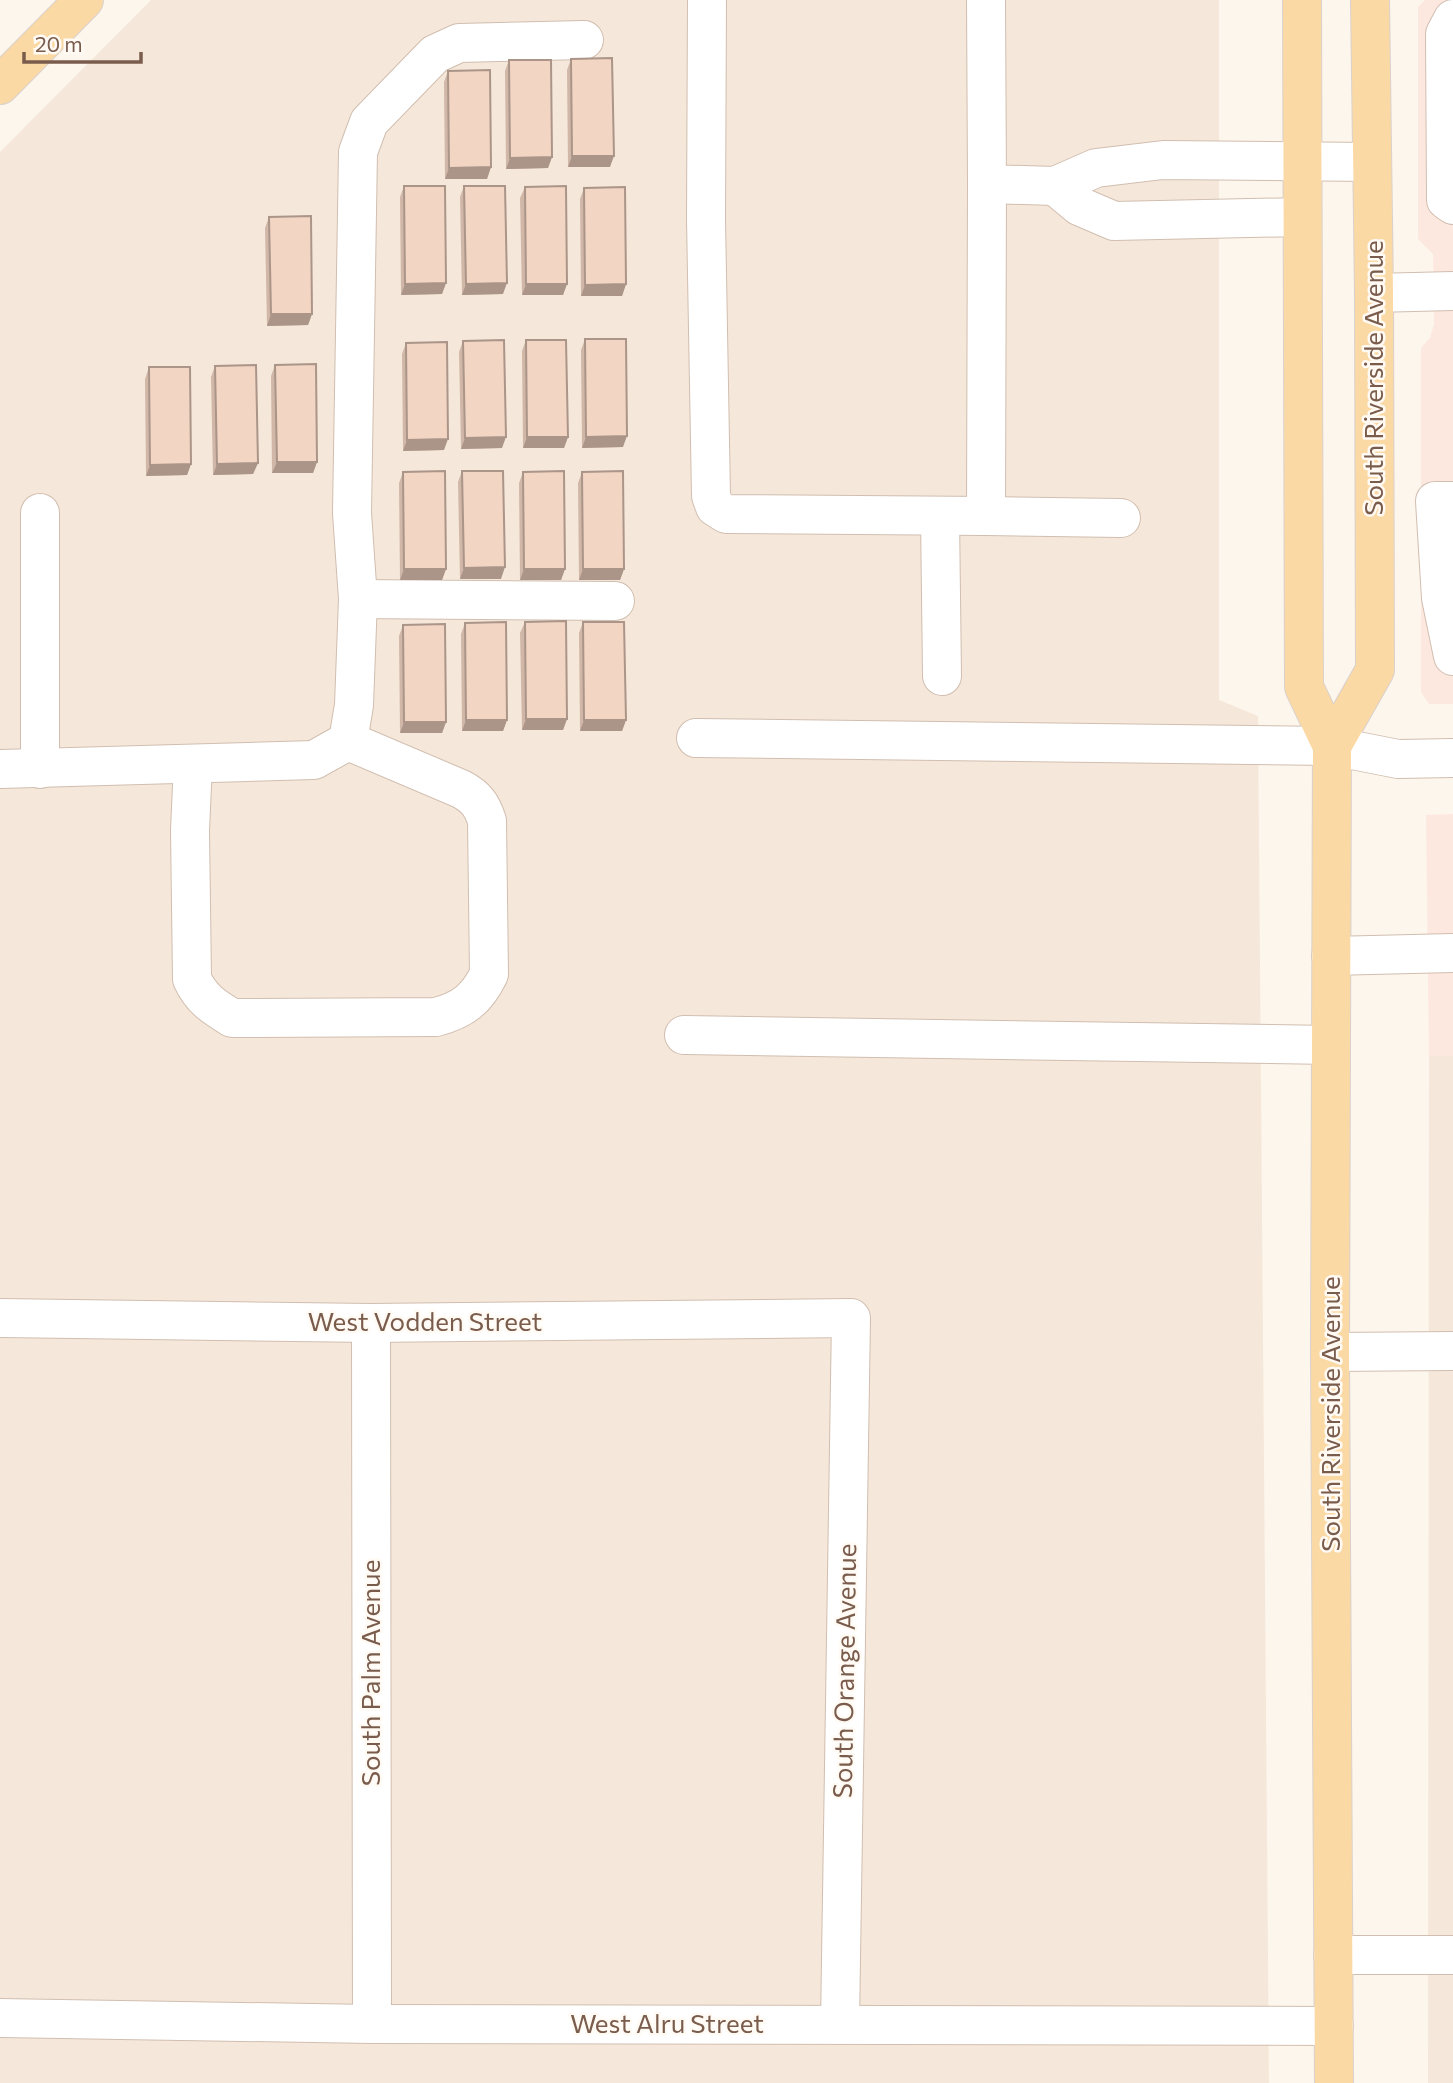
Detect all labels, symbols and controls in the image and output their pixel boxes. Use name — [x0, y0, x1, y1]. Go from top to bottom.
scale bar — [24, 21, 142, 65]
text: 20 m — [35, 31, 83, 56]
street label: South Riverside Avenue — [1357, 240, 1388, 516]
street label: South Riverside Avenue — [1314, 1276, 1345, 1552]
street label: West Vodden Street — [308, 1305, 542, 1336]
street label: South Orange Avenue — [826, 1543, 861, 1799]
street label: South Palm Avenue — [354, 1560, 385, 1786]
street label: West Alru Street — [570, 2007, 764, 2038]

